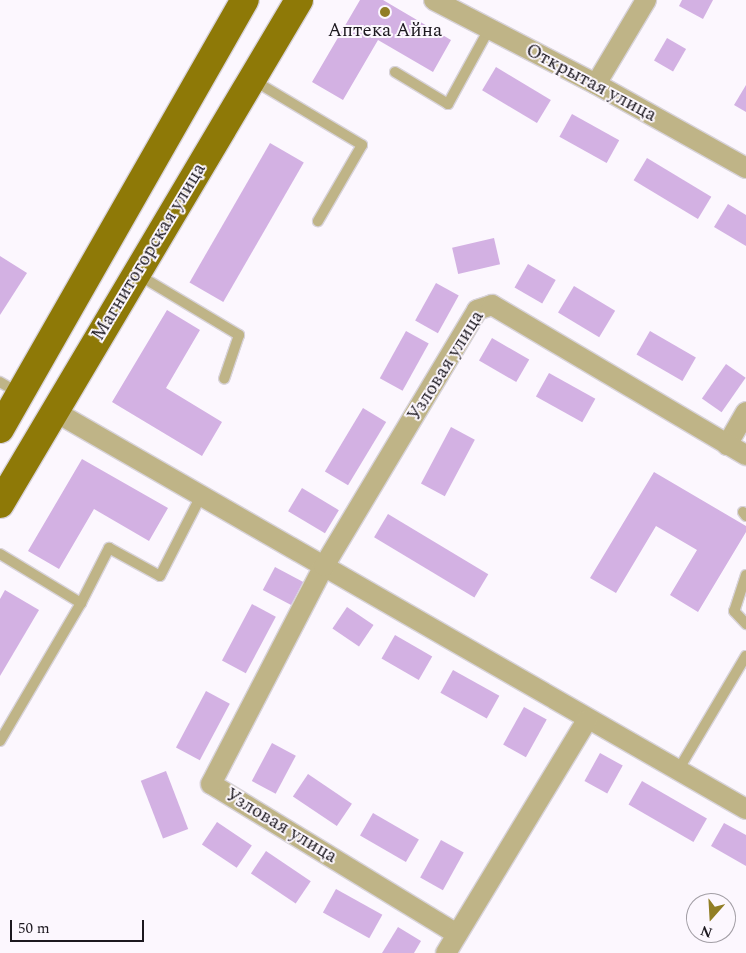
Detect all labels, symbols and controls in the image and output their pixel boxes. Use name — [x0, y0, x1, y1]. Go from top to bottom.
marker: Аптека Айна — [379, 6, 391, 18]
place label: Аптека Айна — [328, 20, 442, 42]
street label: Открытая улица — [522, 39, 660, 127]
street label: Магнитогорская улица — [87, 159, 211, 345]
street label: Узловая улица — [403, 306, 489, 426]
street label: Узловая улица — [221, 784, 341, 868]
north arrow — [686, 893, 736, 943]
scale bar — [12, 910, 146, 942]
text: 50 m — [18, 917, 50, 940]
text: N — [697, 920, 715, 943]

